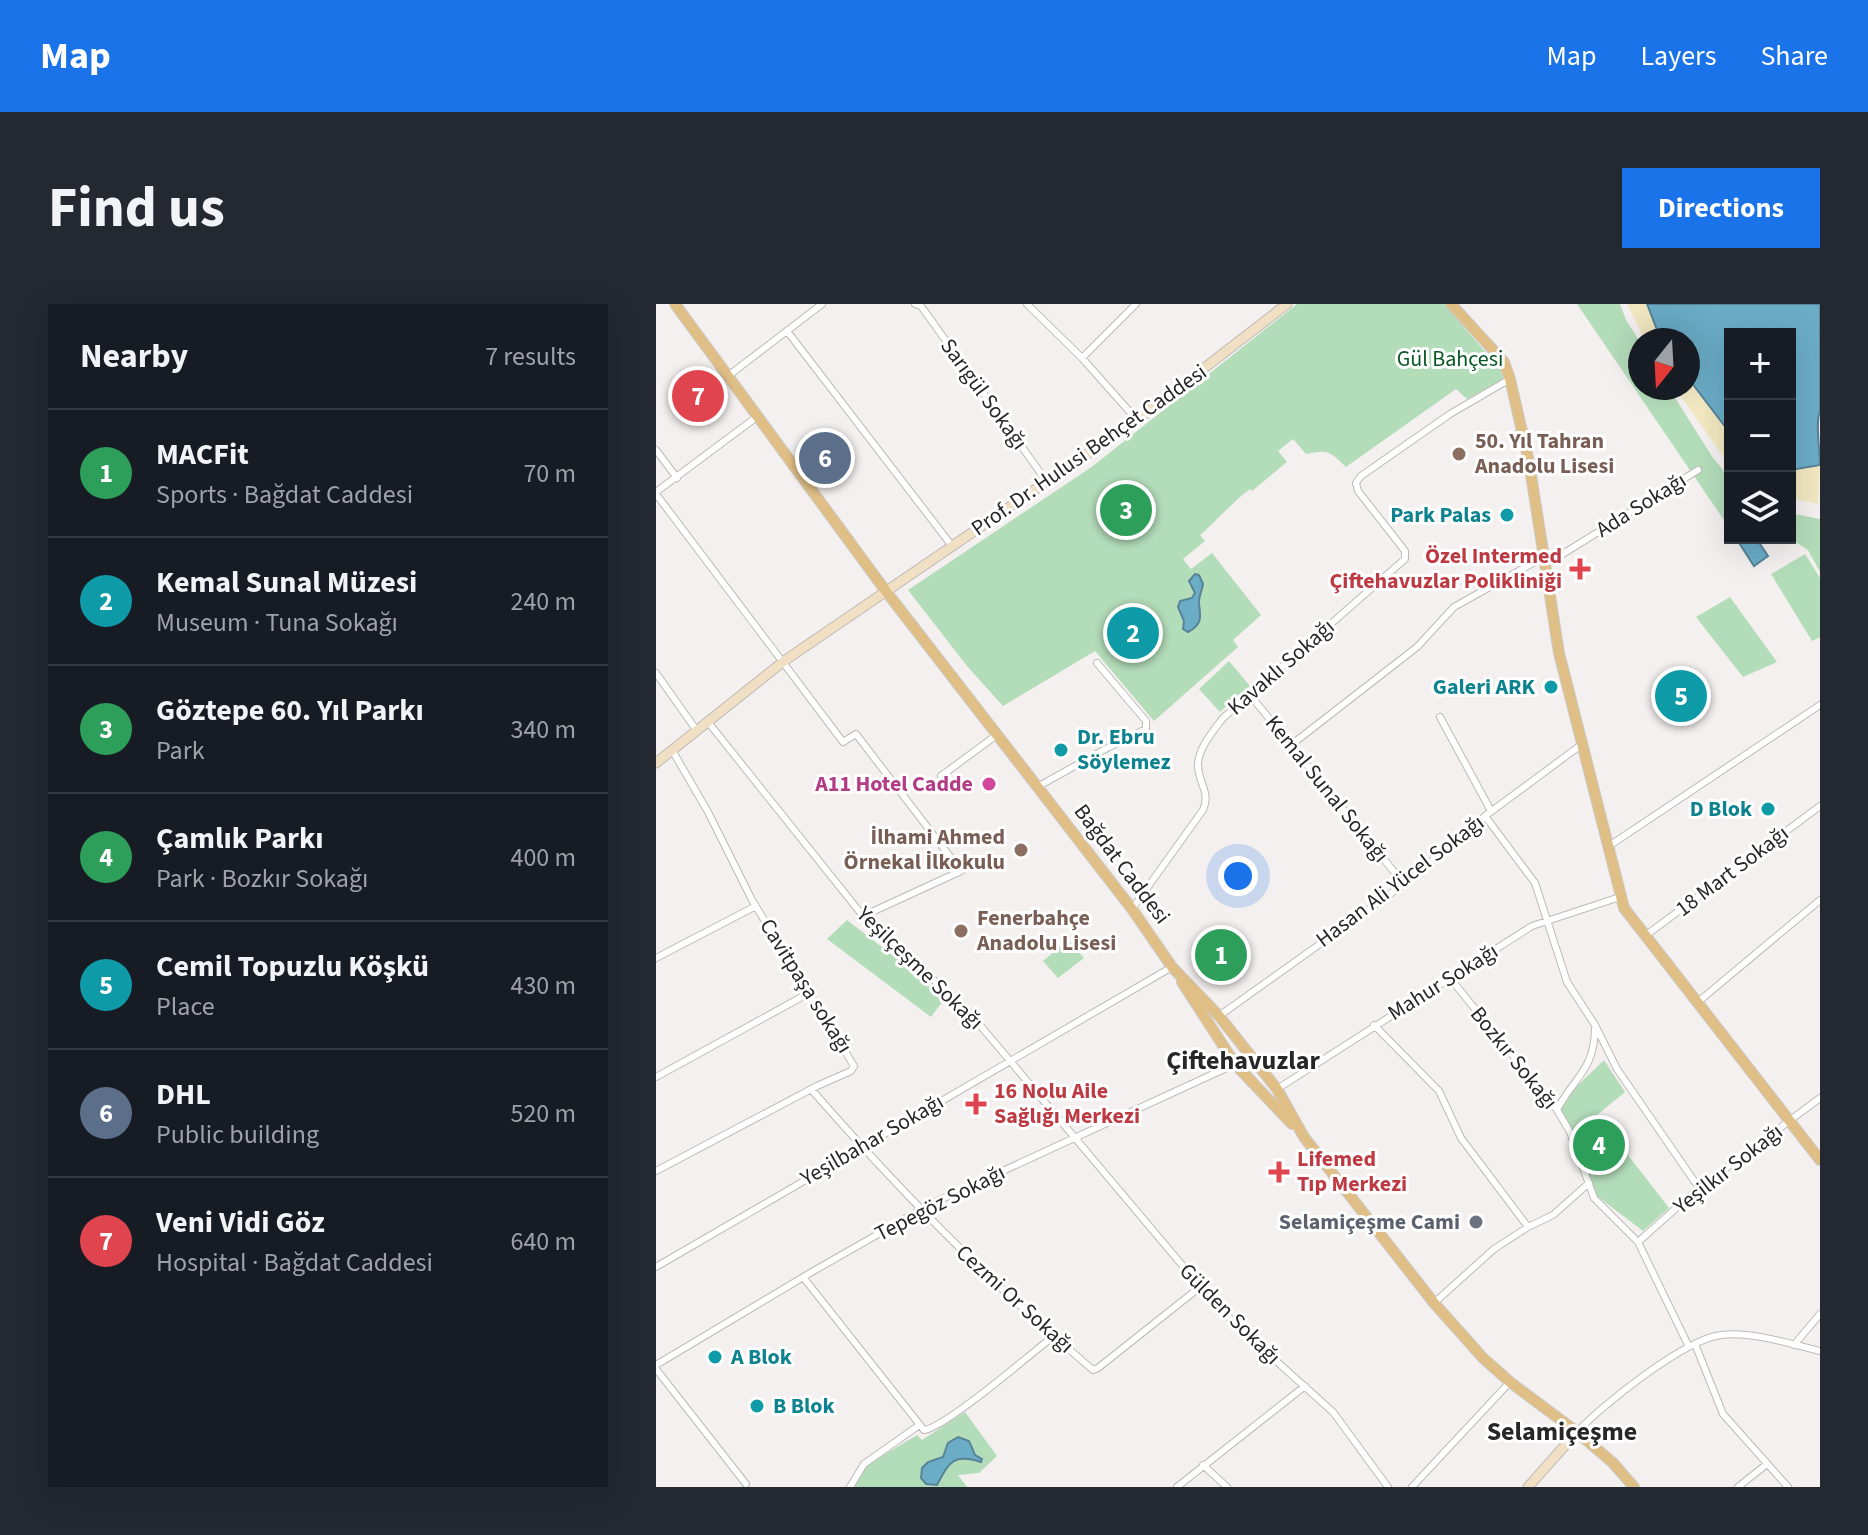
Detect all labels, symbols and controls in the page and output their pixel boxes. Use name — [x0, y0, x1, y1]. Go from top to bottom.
text: Map — [40, 29, 111, 83]
text: Map — [1546, 36, 1596, 76]
text: Layers — [1640, 36, 1716, 76]
text: Share — [1760, 36, 1828, 76]
button: Directions — [1622, 168, 1820, 248]
text: Find us — [48, 169, 225, 248]
north arrow — [1628, 328, 1700, 400]
map controls — [1724, 328, 1796, 544]
button: + — [1724, 328, 1796, 400]
text: Nearby — [80, 332, 188, 381]
street label: Sarıgül Sokağı — [933, 332, 1035, 456]
text: 7 results — [485, 338, 576, 375]
park label: Gül Bahçesi — [1397, 343, 1503, 375]
street label: Prof. Dr. Hulusi Behçet Caddesi — [965, 356, 1213, 544]
pin: 7 — [672, 366, 724, 426]
button: − — [1724, 400, 1796, 472]
place label: 50. Yıl Tahran Anadolu Lisesi — [1474, 425, 1614, 482]
pin: 6 — [799, 428, 851, 488]
text: MACFit — [156, 433, 249, 476]
marker: 50. Yıl Tahran Anadolu Lisesi — [1450, 445, 1468, 463]
text: 1 — [99, 455, 113, 492]
text: 70 m — [523, 455, 576, 492]
street label: Ada Sokağı — [1589, 465, 1693, 545]
button: layers — [1724, 472, 1796, 544]
text: Sports · Bağdat Caddesi — [156, 476, 413, 513]
pin: 3 — [1100, 480, 1152, 540]
place label: Park Palas — [1390, 499, 1491, 531]
marker: Park Palas — [1498, 506, 1516, 524]
place label: Özel Intermed Çiftehavuzlar Polikliniği — [1330, 540, 1562, 597]
marker: Özel Intermed Çiftehavuzlar Polikliniği — [1569, 558, 1591, 580]
text: Kemal Sunal Müzesi — [156, 561, 417, 604]
text: 2 — [99, 583, 113, 620]
text: 240 m — [510, 583, 576, 620]
pin: 2 — [1107, 603, 1159, 663]
text: Museum · Tuna Sokağı — [156, 604, 398, 641]
street label: Kavaklı Sokağı — [1220, 611, 1342, 723]
pin: 5 — [1655, 666, 1707, 726]
place label: Galeri ARK — [1433, 671, 1535, 703]
marker: Galeri ARK — [1542, 678, 1560, 696]
text: Göztepe 60. Yıl Parkı — [156, 689, 424, 732]
street label: Kemal Sunal Sokağı — [1257, 708, 1397, 870]
text: 3 — [99, 711, 113, 748]
text: 340 m — [510, 711, 576, 748]
place label: Dr. Ebru Söylemez — [1077, 721, 1171, 778]
text: Park — [156, 732, 205, 769]
marker: Dr. Ebru Söylemez — [1052, 741, 1070, 759]
place label: A11 Hotel Cadde — [814, 768, 973, 800]
marker: A11 Hotel Cadde — [980, 775, 998, 793]
place label: D Blok — [1690, 793, 1752, 825]
street label: Bağdat Caddesi — [1066, 797, 1178, 931]
marker: D Blok — [1759, 800, 1777, 818]
street label: Hasan Ali Yücel Sokağı — [1309, 807, 1491, 955]
text: Çamlık Parkı — [156, 817, 324, 860]
street label: 18 Mart Sokağı — [1669, 818, 1795, 924]
place label: İlhami Ahmed Örnekal İlkokulu — [844, 821, 1005, 878]
text: 4 — [99, 839, 113, 876]
text: 400 m — [510, 839, 576, 876]
marker: İlhami Ahmed Örnekal İlkokulu — [1012, 841, 1030, 859]
your location — [1218, 856, 1258, 896]
text: Park · Bozkır Sokağı — [156, 860, 369, 897]
street label: Yeşilçeşme Sokağı — [848, 898, 991, 1037]
place label: Fenerbahçe Anadolu Lisesi — [976, 902, 1116, 959]
street label: Cavitpaşa sokağı — [752, 912, 860, 1060]
marker: Fenerbahçe Anadolu Lisesi — [952, 922, 970, 940]
pin: 1 — [1195, 925, 1247, 985]
street label: Mahur Sokağı — [1382, 935, 1504, 1029]
text: Cemil Topuzlu Köşkü — [156, 945, 429, 988]
text: 5 — [99, 967, 113, 1004]
text: 430 m — [510, 967, 576, 1004]
text: Place — [156, 988, 215, 1025]
street label: Bozkır Sokağı — [1462, 1000, 1566, 1116]
district label: Çiftehavuzlar — [1166, 1042, 1320, 1079]
text: DHL — [156, 1073, 211, 1116]
place label: 16 Nolu Aile Sağlığı Merkezi — [994, 1075, 1140, 1132]
street label: Yeşilbahar Sokağı — [794, 1086, 950, 1195]
marker: 16 Nolu Aile Sağlığı Merkezi — [965, 1093, 987, 1115]
text: 6 — [99, 1095, 113, 1132]
text: 520 m — [510, 1095, 576, 1132]
pin: 4 — [1573, 1115, 1625, 1175]
text: Public building — [156, 1116, 319, 1153]
street label: Yeşilkır Sokağı — [1666, 1116, 1789, 1223]
place label: Lifemed Tıp Merkezi — [1297, 1143, 1407, 1200]
street label: Tepegöz Sokağı — [869, 1156, 1011, 1250]
marker: Lifemed Tıp Merkezi — [1268, 1161, 1290, 1183]
text: Veni Vidi Göz — [156, 1201, 325, 1244]
place label: Selamiçeşme Cami — [1279, 1206, 1460, 1238]
marker: Selamiçeşme Cami — [1467, 1213, 1485, 1231]
text: 7 — [99, 1223, 113, 1260]
text: 640 m — [510, 1223, 576, 1260]
street label: Cezmi Or Sokağı — [949, 1237, 1081, 1361]
text: Hospital · Bağdat Caddesi — [156, 1244, 433, 1281]
street label: Gülden Sokağı — [1172, 1256, 1288, 1372]
place label: A Blok — [730, 1341, 792, 1373]
marker: A Blok — [706, 1348, 724, 1366]
place label: B Blok — [773, 1390, 835, 1422]
marker: B Blok — [748, 1397, 766, 1415]
district label: Selamiçeşme — [1487, 1413, 1637, 1450]

